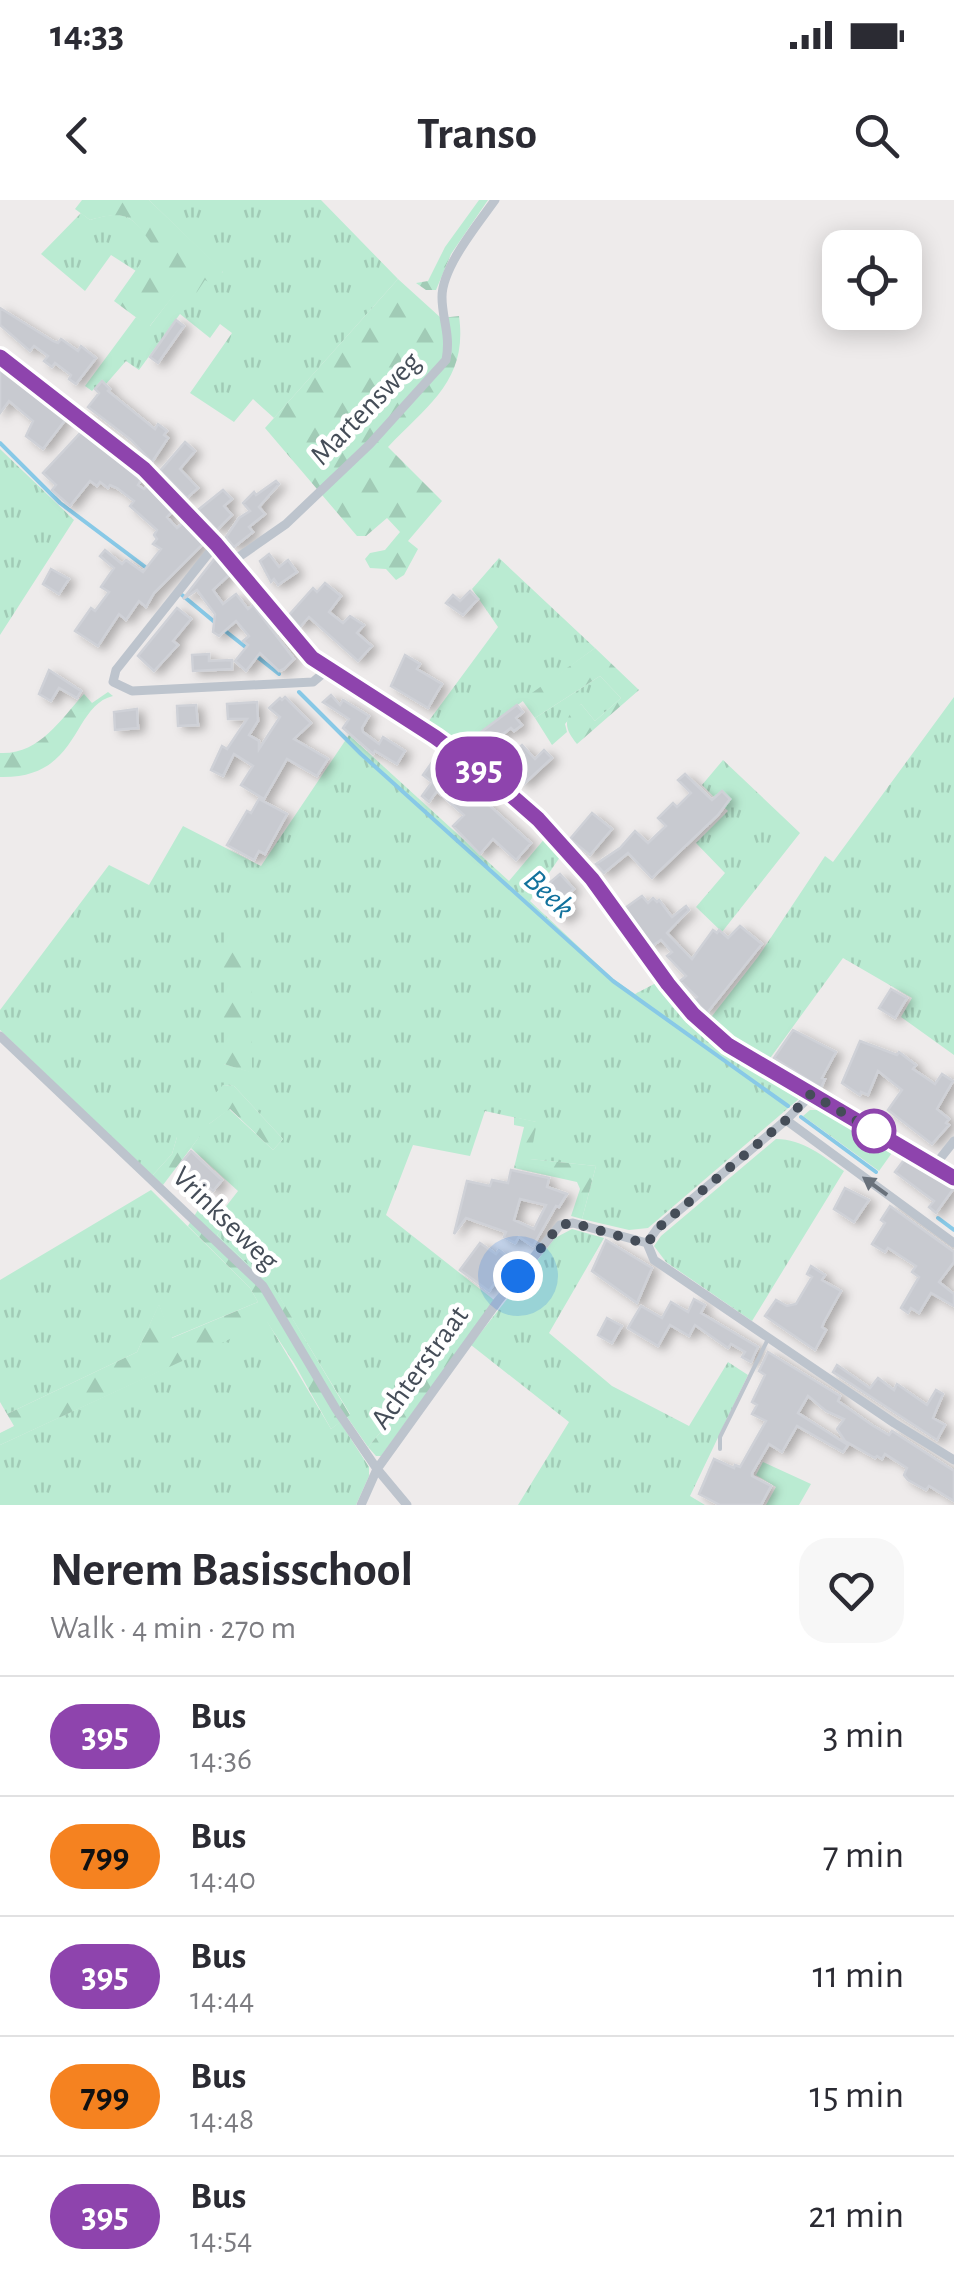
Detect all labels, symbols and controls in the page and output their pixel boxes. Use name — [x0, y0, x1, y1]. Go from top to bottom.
text: 14:33 — [50, 16, 124, 54]
icon: back — [50, 108, 105, 163]
icon: search — [849, 108, 904, 163]
text: Transo — [417, 112, 537, 157]
map controls — [822, 230, 922, 330]
button: locate — [822, 230, 922, 330]
street label: Martensweg — [305, 346, 427, 471]
line badge: 395 — [422, 736, 536, 802]
text: 395 — [455, 752, 503, 787]
water label: Beek — [518, 863, 580, 924]
unlabelled marker — [853, 1110, 895, 1152]
street label: Vrinkseweg — [166, 1161, 284, 1276]
one-way arrow — [862, 1177, 888, 1196]
your location — [493, 1251, 543, 1301]
street label: Achterstraat — [365, 1300, 475, 1435]
button: heart — [799, 1538, 904, 1643]
text: Nerem Basisschool — [50, 1547, 413, 1595]
text: Walk · 4 min · 270 m — [50, 1612, 296, 1644]
text: Bus — [190, 1698, 246, 1736]
text: 3 min — [823, 1717, 904, 1755]
text: 395 — [81, 1719, 129, 1754]
text: 14:36 — [190, 1743, 252, 1775]
text: Bus — [190, 1818, 246, 1856]
text: 7 min — [823, 1837, 904, 1875]
text: 799 — [81, 1839, 129, 1874]
text: 14:40 — [190, 1863, 256, 1895]
text: Bus — [190, 1938, 246, 1976]
text: 11 min — [812, 1957, 904, 1995]
text: 395 — [81, 1959, 129, 1994]
text: 14:44 — [190, 1983, 255, 2015]
text: Bus — [190, 2058, 246, 2096]
text: 15 min — [810, 2077, 904, 2115]
text: 799 — [81, 2079, 129, 2114]
text: 14:48 — [190, 2103, 254, 2135]
text: Bus — [190, 2178, 246, 2216]
text: 21 min — [808, 2197, 904, 2235]
text: 395 — [81, 2199, 129, 2234]
text: 14:54 — [190, 2223, 253, 2255]

